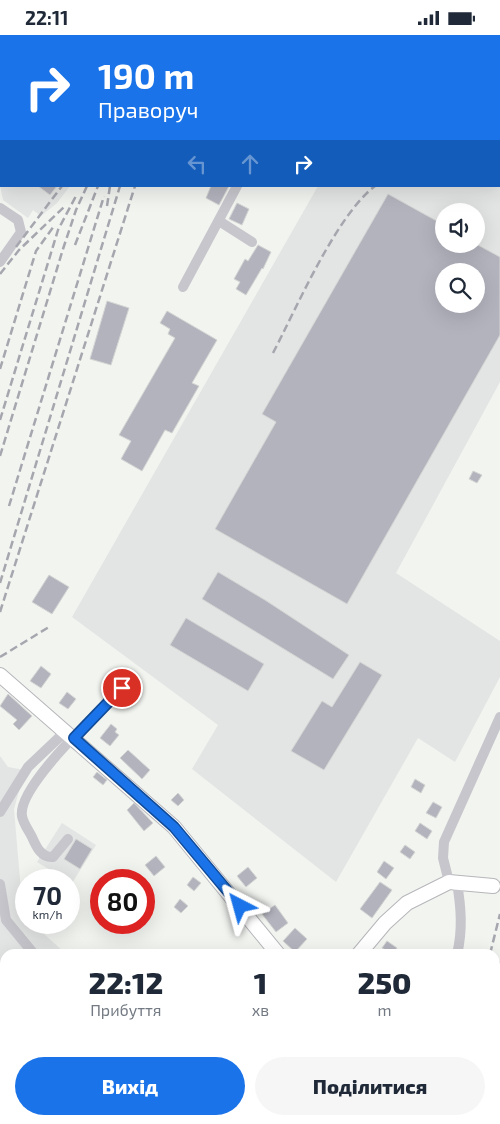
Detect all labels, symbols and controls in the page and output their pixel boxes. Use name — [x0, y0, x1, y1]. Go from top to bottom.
text: 22:11 — [25, 6, 68, 29]
text: 190 m — [98, 54, 194, 96]
icon: right — [15, 55, 80, 120]
text: Праворуч — [98, 96, 199, 122]
icon: left — [183, 150, 211, 178]
icon: ahead — [236, 150, 264, 178]
icon: right — [289, 150, 317, 178]
map controls — [435, 203, 485, 313]
button: sound — [435, 203, 485, 253]
button: search — [435, 263, 485, 313]
pin — [101, 667, 143, 709]
icon: arrive — [108, 674, 136, 702]
speed limit sign: 80 — [90, 869, 155, 934]
position arrow — [213, 879, 265, 931]
text: 70 — [33, 880, 62, 910]
text: km/h — [33, 907, 62, 921]
text: 22:12 — [88, 964, 163, 1000]
text: 1 — [254, 964, 267, 1000]
text: 250 — [358, 964, 412, 1000]
text: Прибуття — [90, 1000, 162, 1019]
text: хв — [252, 1000, 269, 1019]
text: m — [378, 1000, 392, 1019]
button: Вихід — [15, 1057, 245, 1115]
button: Поділитися — [255, 1057, 485, 1115]

